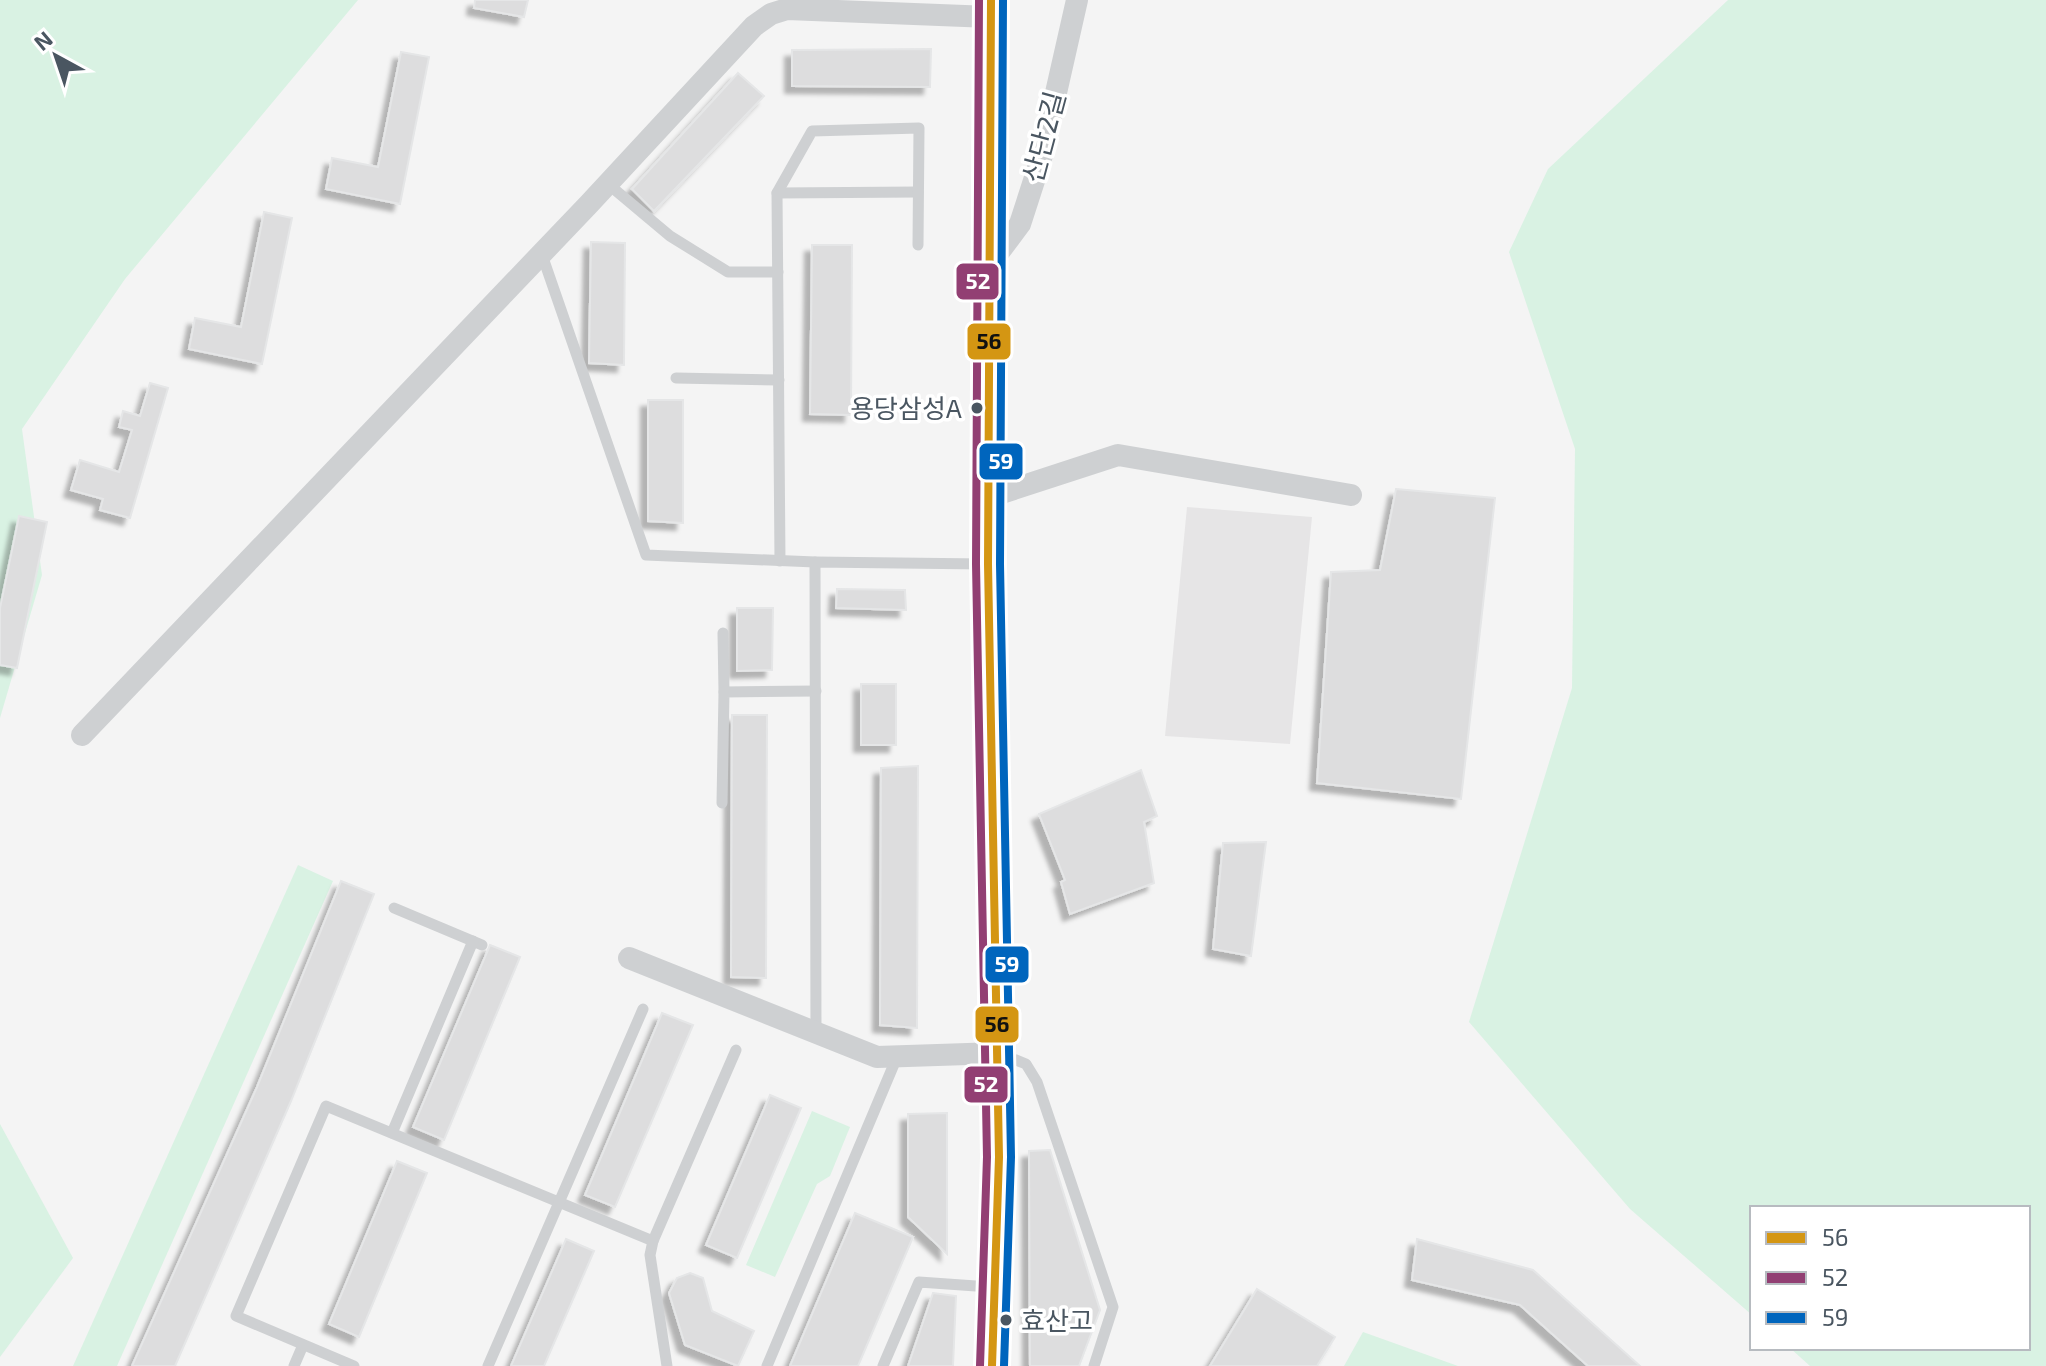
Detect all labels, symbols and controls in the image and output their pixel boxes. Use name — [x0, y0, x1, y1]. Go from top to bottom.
north arrow — [16, 16, 96, 96]
text: N — [28, 25, 57, 55]
street label: 산단2길 — [1015, 87, 1071, 186]
line badge: 52 — [955, 262, 1000, 301]
text: 52 — [966, 267, 990, 293]
line badge: 56 — [966, 322, 1012, 361]
text: 56 — [976, 327, 1002, 353]
place label: 용당삼성A — [850, 392, 962, 423]
marker: 용당삼성A — [969, 400, 985, 416]
line badge: 59 — [978, 442, 1024, 481]
text: 59 — [988, 447, 1014, 473]
line badge: 59 — [984, 945, 1030, 984]
text: 59 — [994, 950, 1020, 976]
line badge: 56 — [974, 1005, 1020, 1044]
text: 56 — [984, 1010, 1010, 1036]
line badge: 52 — [963, 1065, 1009, 1104]
text: 52 — [974, 1070, 998, 1096]
legend — [1750, 1206, 2030, 1350]
text: 56 — [1822, 1222, 1849, 1251]
text: 52 — [1822, 1262, 1848, 1291]
text: 59 — [1822, 1302, 1849, 1331]
place label: 효산고 — [1021, 1304, 1093, 1335]
marker: 효산고 — [998, 1312, 1014, 1328]

